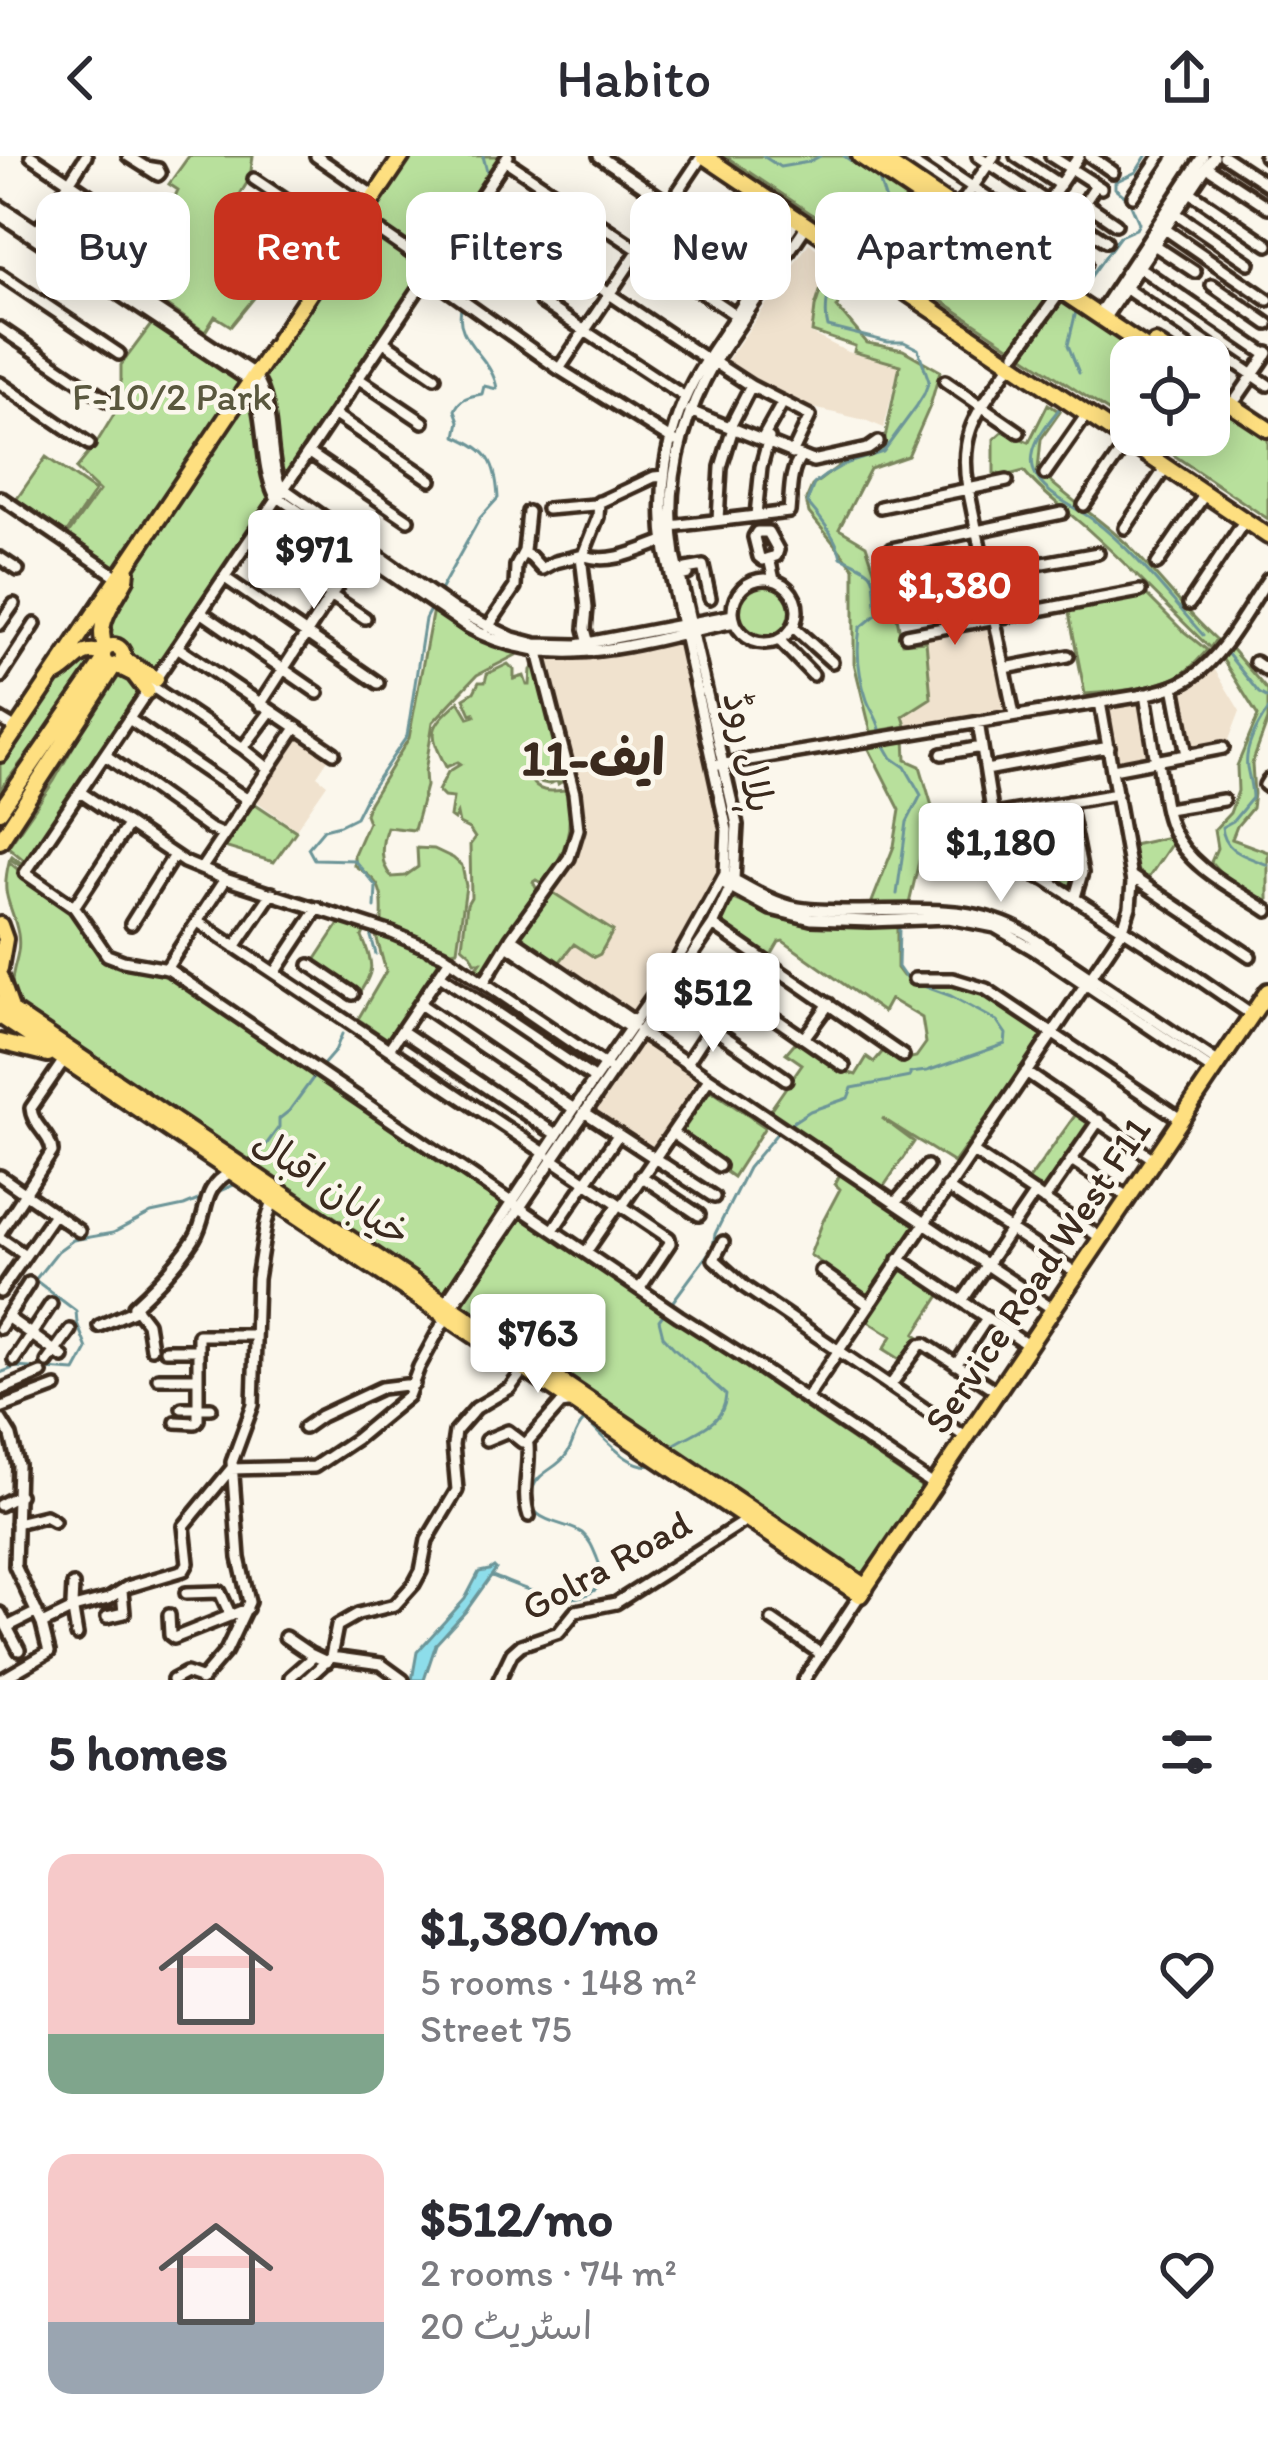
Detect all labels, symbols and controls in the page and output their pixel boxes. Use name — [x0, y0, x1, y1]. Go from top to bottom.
icon: back — [48, 45, 114, 111]
icon: share — [1154, 45, 1220, 111]
text: Habito — [556, 46, 712, 111]
chip: Buy — [36, 192, 190, 300]
chip: Rent — [214, 192, 382, 300]
chip: Filters — [406, 192, 606, 300]
chip: New — [630, 192, 791, 300]
chip: Apartment — [815, 192, 1095, 300]
map controls — [1110, 336, 1230, 456]
button: locate — [1110, 336, 1230, 456]
park label: F-10/2 Park — [72, 373, 272, 420]
pin: $971 — [243, 510, 385, 612]
text: $971 — [275, 525, 353, 572]
pin: $1,380 — [857, 546, 1053, 648]
text: $1,380 — [898, 561, 1012, 608]
street label: ہلال روڈ — [708, 687, 785, 818]
district label: ایف-11 — [521, 727, 665, 788]
pin: $1,180 — [903, 803, 1099, 905]
text: $1,180 — [946, 818, 1056, 865]
pin: $512 — [642, 953, 784, 1055]
text: $512 — [674, 968, 752, 1015]
street label: Service Road West F11 — [914, 1108, 1160, 1442]
street label: خیابان اقبال — [244, 1117, 420, 1257]
pin: $763 — [467, 1294, 609, 1396]
text: $763 — [497, 1309, 579, 1356]
street label: Golra Road — [513, 1499, 699, 1631]
icon: filters — [1154, 1719, 1220, 1785]
text: 5 homes — [48, 1722, 228, 1783]
text: $1,380/mo — [420, 1897, 659, 1958]
icon: home — [144, 1902, 288, 2046]
icon: heart — [1154, 1941, 1220, 2007]
text: 5 rooms · 148 m² — [420, 1958, 697, 2005]
text: Street 75 — [420, 2005, 572, 2052]
text: $512/mo — [420, 2188, 613, 2249]
icon: home — [144, 2202, 288, 2346]
icon: heart — [1154, 2241, 1220, 2307]
text: 2 rooms · 74 m² — [420, 2249, 677, 2296]
text: اسٹریٹ 20 — [420, 2302, 592, 2349]

